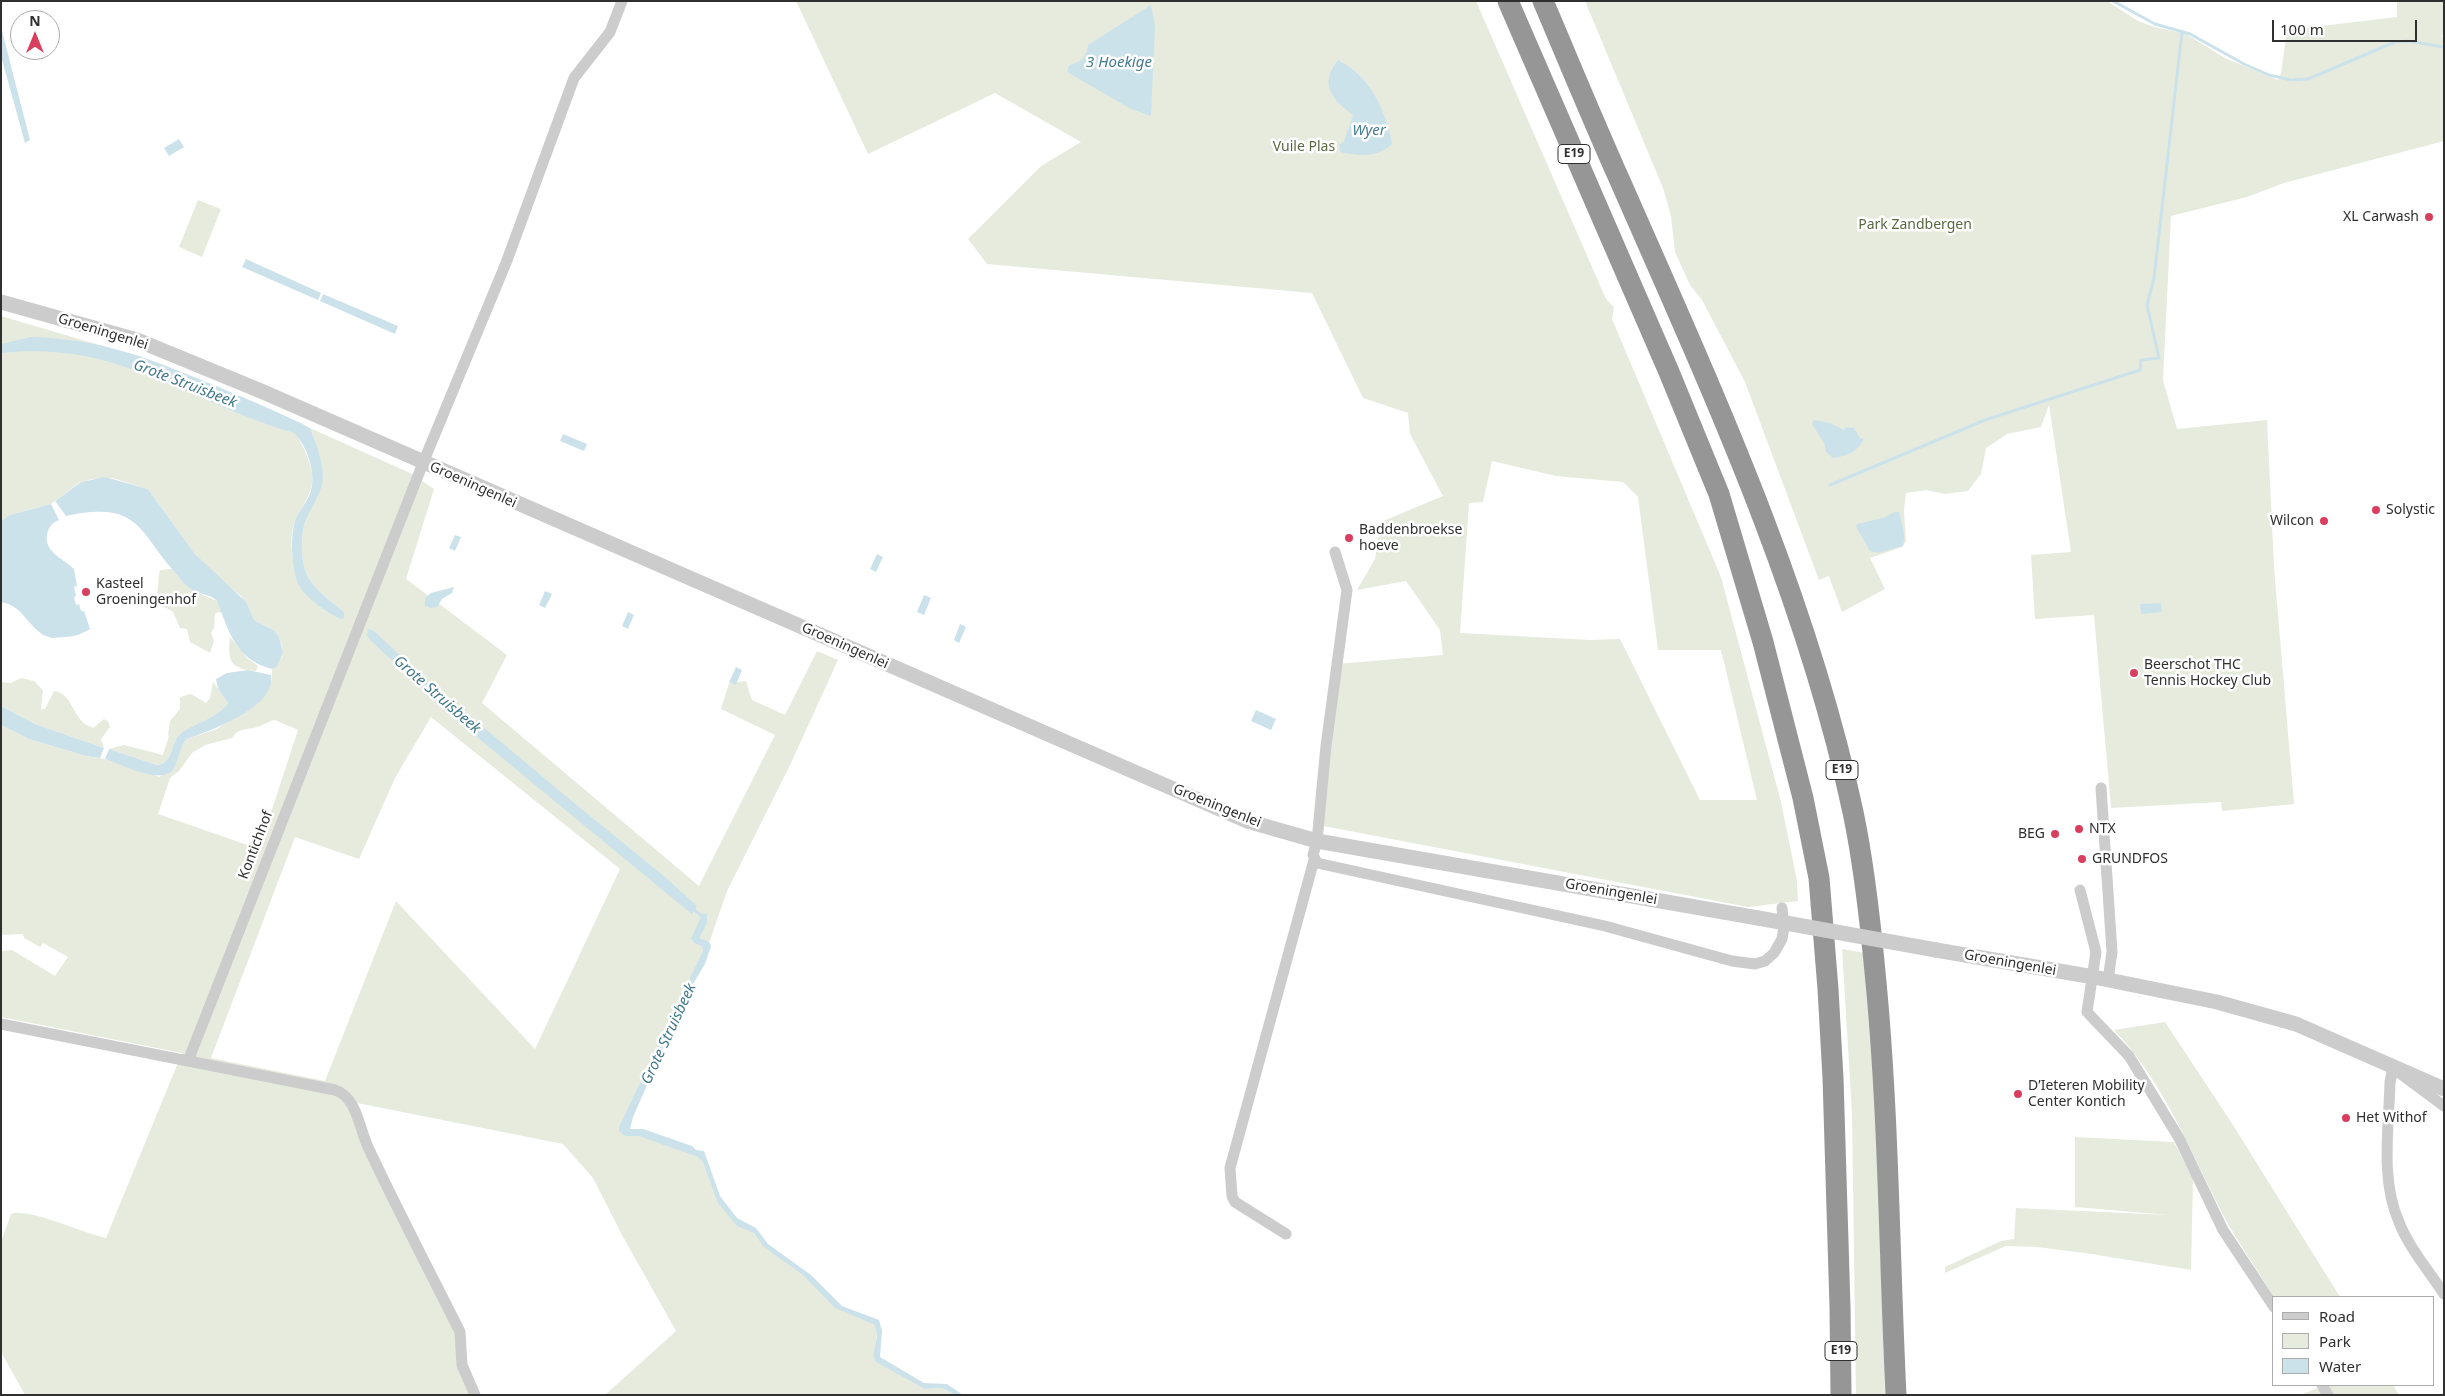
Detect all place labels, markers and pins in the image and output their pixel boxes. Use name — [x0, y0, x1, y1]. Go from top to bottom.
place label: XL Carwash — [2343, 209, 2419, 225]
marker: XL Carwash — [2423, 211, 2435, 223]
place label: Solystic — [2386, 502, 2435, 518]
marker: Solystic — [2370, 504, 2382, 516]
place label: Wilcon — [2270, 513, 2314, 529]
marker: Wilcon — [2318, 515, 2330, 527]
place label: Baddenbroekse hoeve — [1359, 522, 1462, 554]
marker: Baddenbroekse hoeve — [1343, 532, 1355, 544]
place label: Kasteel Groeningenhof — [96, 576, 196, 608]
marker: Kasteel Groeningenhof — [80, 586, 92, 598]
place label: Beerschot THC Tennis Hockey Club — [2144, 657, 2271, 690]
marker: Beerschot THC Tennis Hockey Club — [2128, 667, 2140, 679]
place label: NTX — [2089, 821, 2116, 837]
marker: NTX — [2073, 823, 2085, 835]
place label: BEG — [2018, 826, 2045, 842]
marker: BEG — [2049, 828, 2061, 840]
place label: GRUNDFOS — [2092, 851, 2168, 867]
marker: GRUNDFOS — [2076, 853, 2088, 865]
place label: D’Ieteren Mobility Center Kontich — [2028, 1078, 2145, 1110]
marker: D’Ieteren Mobility Center Kontich — [2012, 1088, 2024, 1100]
place label: Het Withof — [2356, 1110, 2427, 1126]
marker: Het Withof — [2340, 1112, 2352, 1124]

